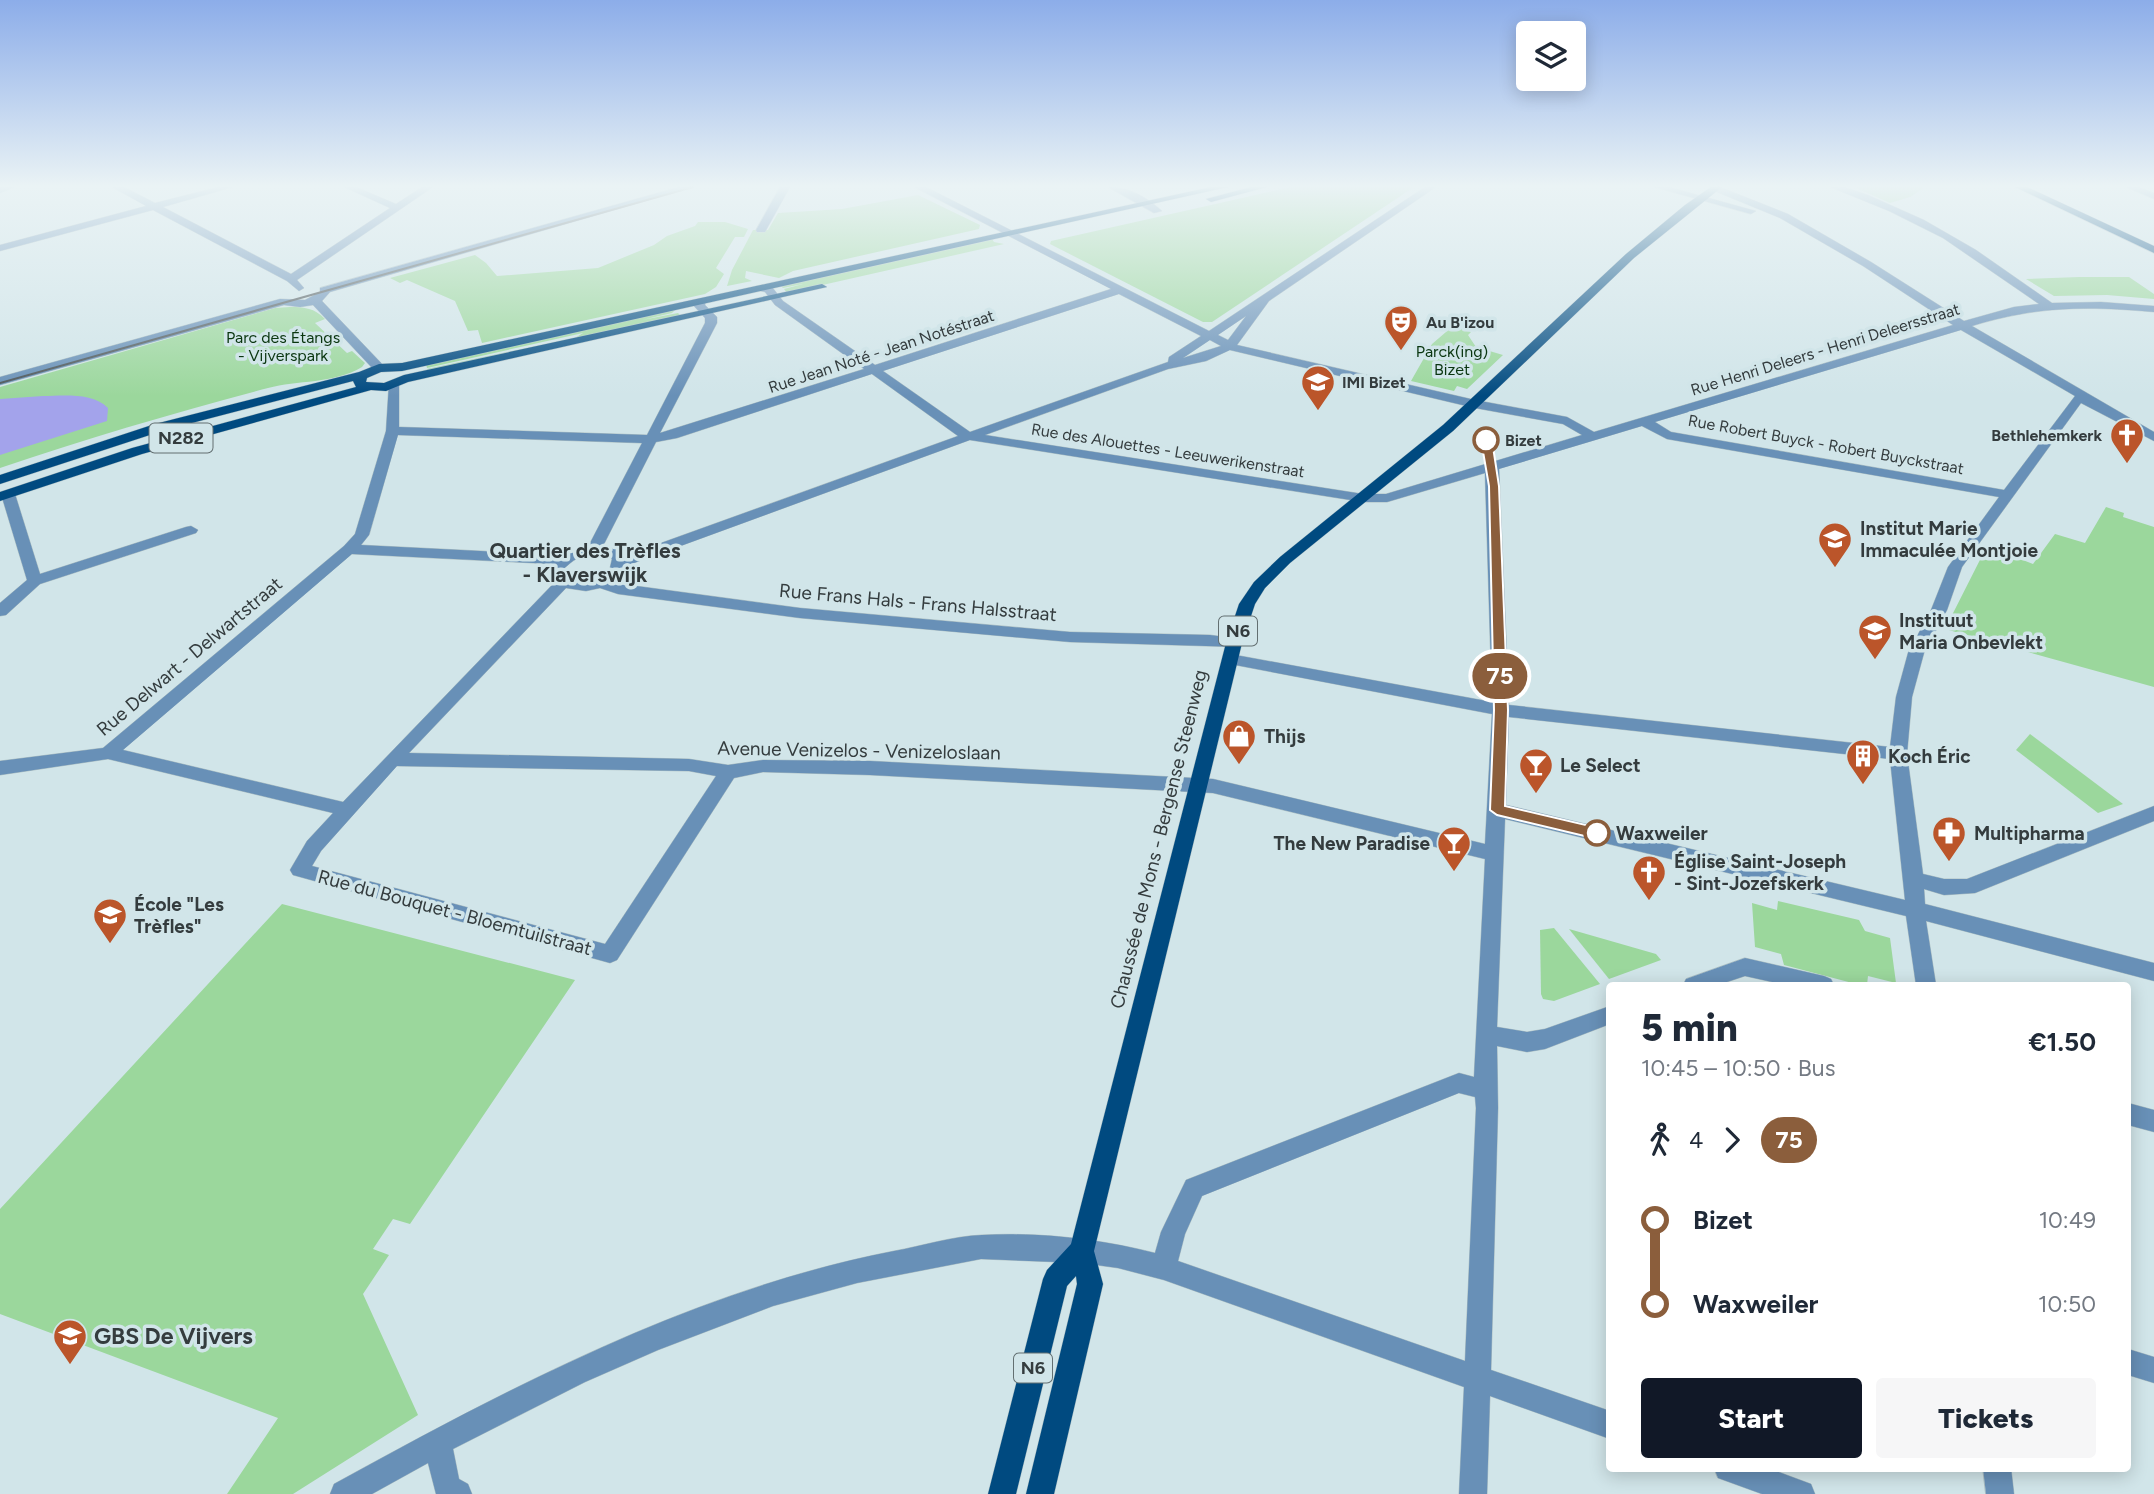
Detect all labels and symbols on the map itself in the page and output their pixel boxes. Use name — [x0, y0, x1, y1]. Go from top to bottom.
street label: Rue Henri Deleers - Henri Deleersstraat — [1688, 299, 1962, 400]
theatre icon: Au B'izou — [1382, 303, 1420, 352]
street label: Rue Jean Noté - Jean Notéstraat — [766, 306, 996, 397]
place label: Au B'izou — [1426, 313, 1494, 332]
park label: Parc des Étangs - Vijverspark — [226, 328, 340, 365]
park label: Parck(ing) Bizet — [1416, 342, 1488, 379]
school or university icon: IMI Bizet — [1299, 363, 1337, 412]
place label: IMI Bizet — [1342, 373, 1406, 392]
street label: Rue Robert Buyck - Robert Buyckstraat — [1686, 411, 1965, 478]
church icon: Bethlehemkerk — [2108, 416, 2146, 465]
street label: Rue des Alouettes - Leeuwerikenstraat — [1030, 419, 1306, 482]
road number: N282 — [150, 424, 212, 452]
place label: Bethlehemkerk — [1991, 426, 2102, 445]
marker: Bizet — [1473, 427, 1499, 453]
place label: Bizet — [1505, 431, 1542, 450]
place label: Institut Marie Immaculée Montjoie — [1860, 517, 2039, 562]
school or university icon: Institut Marie Immaculée Montjoie — [1816, 520, 1854, 569]
district label: Quartier des Trèfles - Klaverswijk — [489, 538, 681, 587]
street label: Rue Delwart - Delwartstraat — [92, 572, 287, 741]
street label: Rue Frans Hals - Frans Halsstraat — [778, 579, 1058, 626]
place label: Instituut Maria Onbevlekt — [1899, 609, 2043, 654]
school or university icon: Instituut Maria Onbevlekt — [1856, 612, 1894, 661]
road number: N6 — [1219, 616, 1257, 646]
line badge: 75 — [1468, 653, 1532, 699]
street label: Chaussée de Mons - Bergense Steenweg — [1105, 667, 1212, 1011]
shop icon: Thijs — [1220, 717, 1258, 766]
place label: Thijs — [1264, 725, 1305, 748]
street label: Avenue Venizelos - Venizeloslaan — [717, 737, 1001, 764]
building icon: Koch Éric — [1844, 737, 1882, 786]
place label: Koch Éric — [1888, 745, 1971, 768]
bar icon: Le Select — [1517, 746, 1555, 795]
place label: Le Select — [1560, 754, 1641, 777]
pharmacy icon: Multipharma — [1930, 814, 1968, 863]
marker: Waxweiler — [1584, 820, 1610, 846]
place label: Waxweiler — [1616, 822, 1708, 845]
place label: Multipharma — [1974, 822, 2085, 845]
bar icon: The New Paradise — [1435, 824, 1473, 873]
place label: The New Paradise — [1273, 832, 1430, 855]
place label: Église Saint-Joseph - Sint-Jozefskerk — [1674, 850, 1846, 895]
church icon: Église Saint-Joseph - Sint-Jozefskerk — [1630, 853, 1668, 902]
street label: Rue du Bouquet - Bloemtuilstraat — [315, 865, 594, 960]
place label: École "Les Trèfles" — [134, 893, 224, 938]
school or university icon: École "Les Trèfles" — [91, 896, 129, 945]
school or university icon: GBS De Vijvers — [51, 1317, 89, 1366]
place label: GBS De Vijvers — [94, 1322, 253, 1350]
road number: N6 — [1014, 1353, 1052, 1382]

